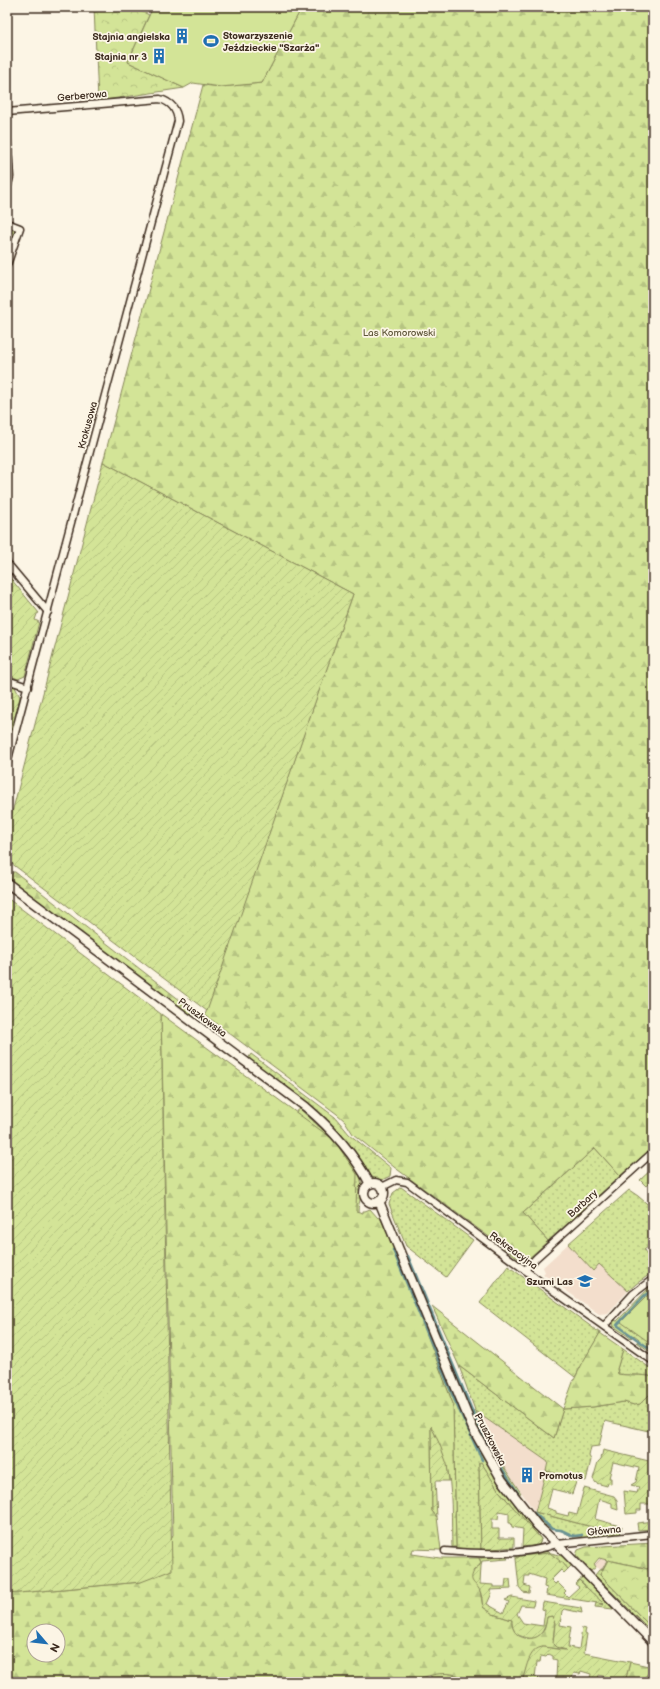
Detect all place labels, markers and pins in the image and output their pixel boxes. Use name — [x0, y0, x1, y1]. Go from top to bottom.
building icon: Stajnia angielska — [173, 27, 191, 45]
place label: Stowarzyszenie Jeździeckie "Szarża" — [223, 30, 319, 54]
place label: Stajnia angielska — [92, 31, 170, 43]
sports icon: Stowarzyszenie Jeździeckie "Szarża" — [202, 32, 220, 50]
building icon: Stajnia nr 3 — [150, 47, 168, 65]
place label: Stajnia nr 3 — [95, 51, 147, 63]
school or university icon: Szumi Las — [576, 1272, 594, 1290]
place label: Szumi Las — [526, 1276, 573, 1288]
building icon: Promotus — [518, 1466, 536, 1484]
place label: Promotus — [539, 1470, 583, 1482]

